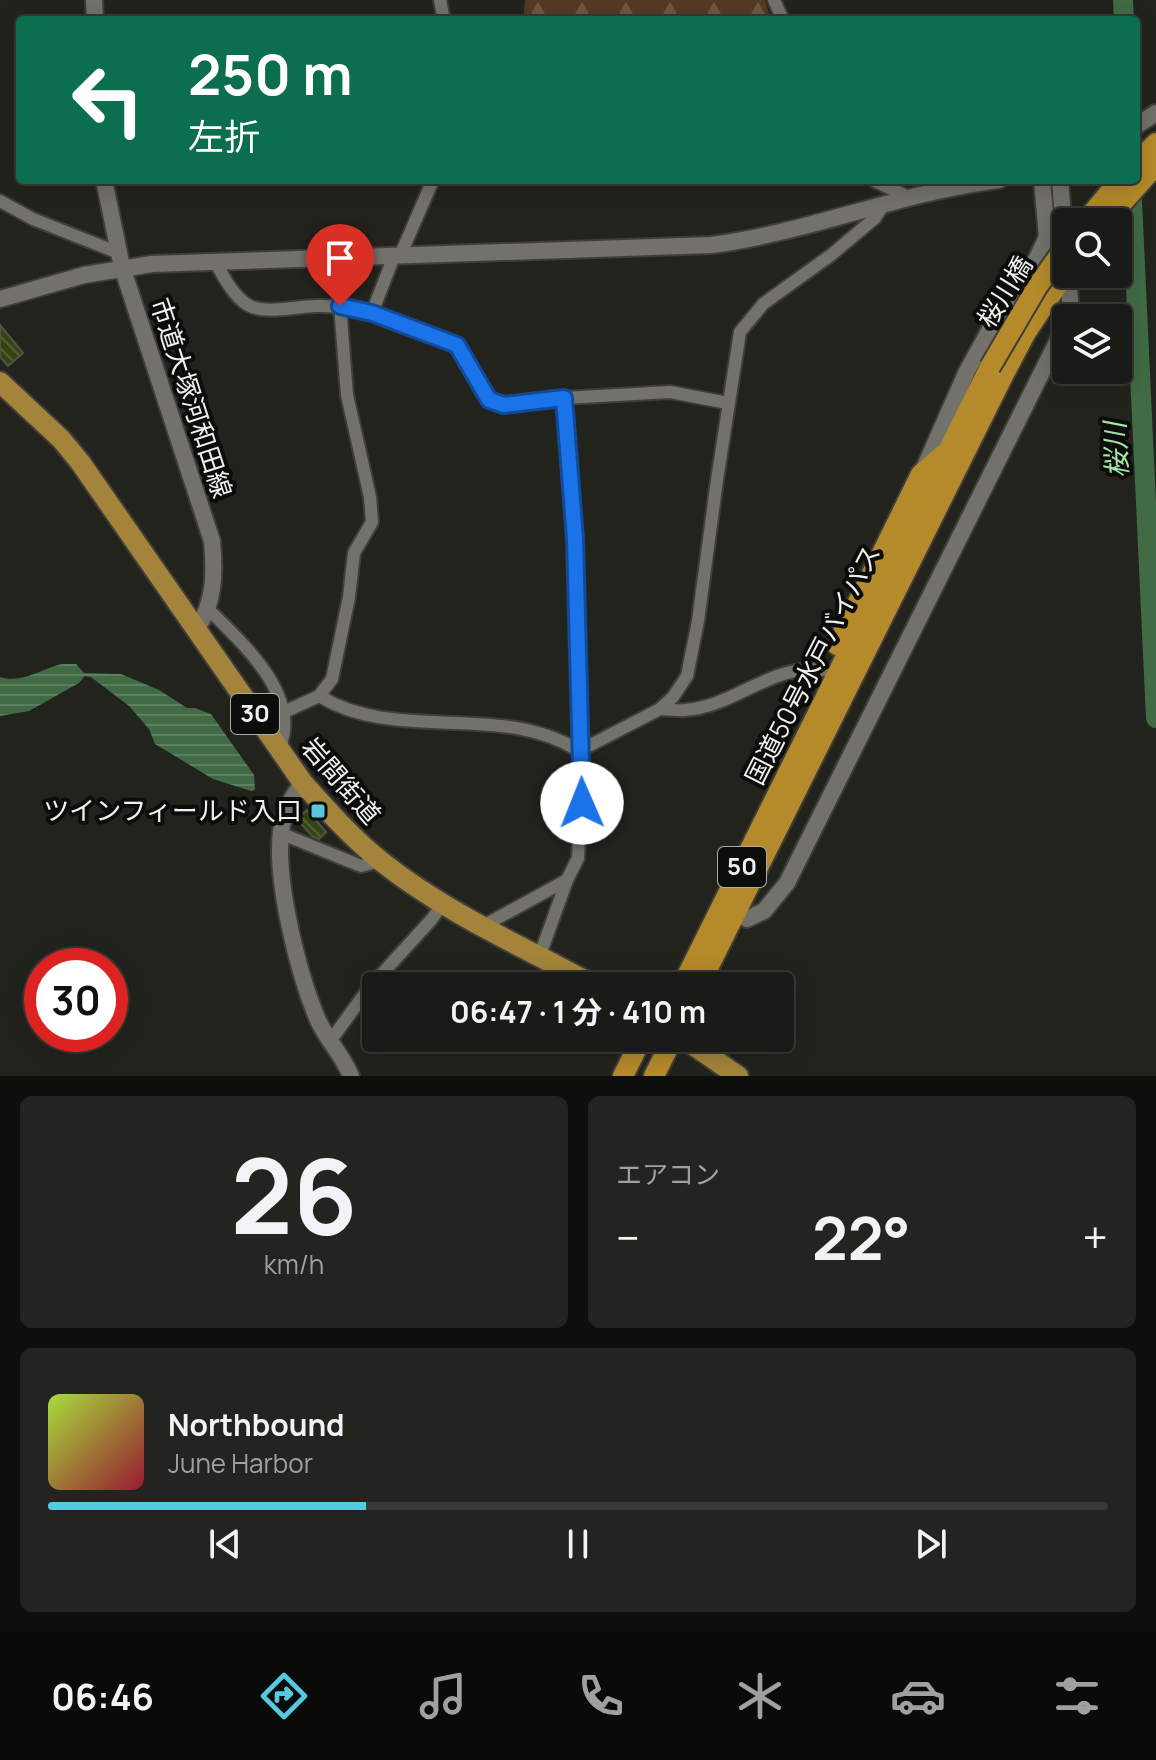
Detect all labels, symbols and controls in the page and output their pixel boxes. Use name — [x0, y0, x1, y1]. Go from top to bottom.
text: 250 m — [188, 35, 353, 112]
icon: left — [56, 48, 160, 152]
text: 左折 — [188, 112, 260, 161]
map controls — [1052, 208, 1132, 384]
button: search — [1052, 208, 1132, 288]
pin — [306, 224, 374, 306]
icon: arrive — [318, 236, 362, 280]
street label: 桜川橋 — [968, 249, 1040, 334]
street label: 市道大塚河和田線 — [143, 293, 241, 502]
button: layers — [1052, 304, 1132, 384]
water label: 桜川 — [1094, 418, 1135, 479]
street label: 国道50号水戸バイパス — [736, 539, 888, 790]
road number: 30 — [231, 694, 279, 734]
street label: 岩間街道 — [294, 729, 389, 831]
position arrow — [540, 761, 624, 845]
place label: ツインフィールド入口 — [43, 792, 302, 828]
marker: ツインフィールド入口 — [309, 802, 327, 820]
road number: 50 — [718, 847, 766, 887]
speed limit sign: 30 — [24, 948, 128, 1052]
text: 06:47 · 1 分 · 410 m — [450, 991, 706, 1032]
text: 26 — [231, 1123, 357, 1265]
text: エアコン — [616, 1156, 720, 1192]
text: 22° — [812, 1196, 910, 1278]
text: − — [616, 1207, 640, 1267]
text: + — [1083, 1207, 1108, 1267]
text: km/h — [264, 1246, 324, 1282]
text: Northbound — [168, 1404, 345, 1445]
text: June Harbor — [168, 1445, 313, 1481]
icon: previous — [203, 1522, 247, 1566]
icon: pause — [556, 1522, 600, 1566]
icon: next — [909, 1522, 953, 1566]
icon: directions — [256, 1668, 312, 1724]
icon: music — [415, 1668, 471, 1724]
icon: phone — [573, 1668, 629, 1724]
icon: climate — [732, 1668, 788, 1724]
icon: car — [890, 1668, 946, 1724]
icon: filters — [1049, 1668, 1105, 1724]
text: 06:46 — [51, 1672, 154, 1721]

